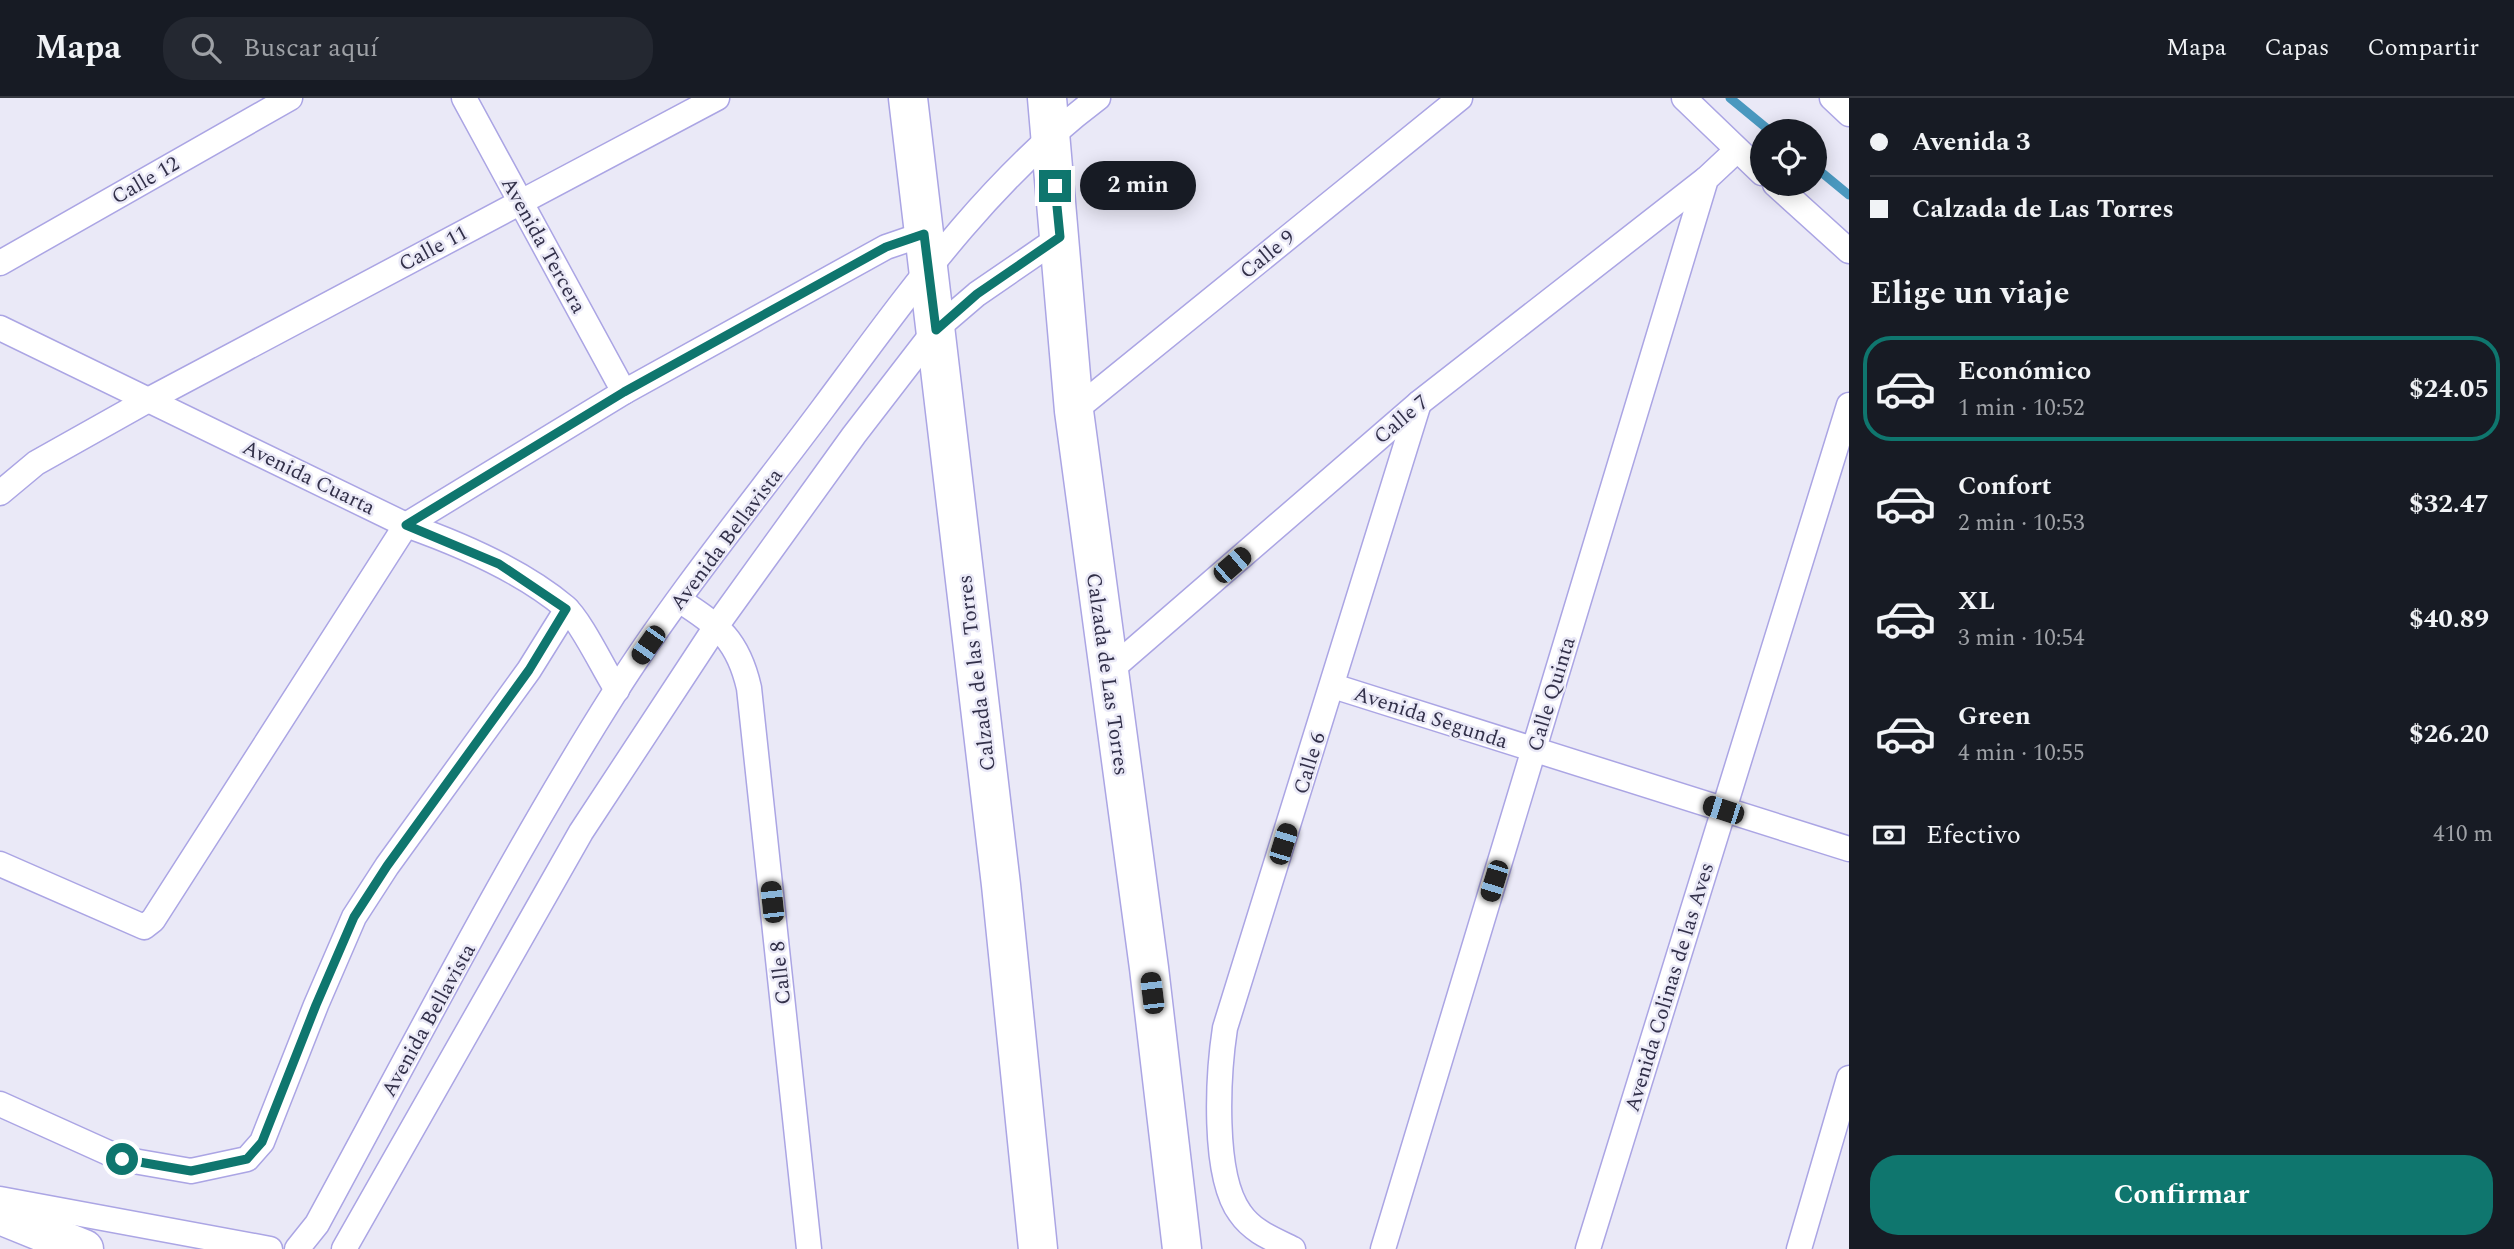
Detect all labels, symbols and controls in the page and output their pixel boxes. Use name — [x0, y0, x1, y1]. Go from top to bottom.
search box — [163, 17, 653, 80]
text: Mapa — [35, 23, 121, 73]
text: Buscar aquí — [243, 28, 378, 68]
icon: search — [187, 29, 225, 67]
text: Mapa — [2166, 30, 2226, 66]
text: Capas — [2264, 30, 2329, 66]
text: Compartir — [2367, 30, 2479, 66]
map controls — [1750, 119, 1827, 196]
button: locate — [1750, 119, 1827, 196]
text: Avenida 3 — [1912, 122, 2031, 162]
street label: Calle 12 — [105, 148, 186, 213]
callout: 2 min — [1080, 162, 1195, 210]
text: 2 min — [1107, 168, 1169, 203]
route end — [1039, 170, 1071, 202]
street label: Avenida Tercera — [492, 171, 594, 320]
text: Calzada de Las Torres — [1912, 189, 2174, 229]
street label: Calle 11 — [393, 217, 474, 280]
street label: Calle 9 — [1233, 222, 1302, 287]
text: Elige un viaje — [1870, 269, 2070, 318]
text: Económico — [1958, 351, 2091, 391]
icon: car — [1874, 357, 1937, 420]
text: $24.05 — [2409, 369, 2489, 409]
street label: Calle 7 — [1367, 387, 1436, 452]
text: 1 min · 10:52 — [1958, 391, 2085, 426]
street label: Avenida Cuarta — [237, 432, 381, 524]
street label: Avenida Bellavista — [663, 461, 792, 618]
text: Confort — [1958, 466, 2052, 506]
icon: car — [1874, 472, 1937, 535]
text: $32.47 — [2409, 484, 2489, 524]
text: 2 min · 10:53 — [1958, 506, 2085, 541]
car — [1210, 543, 1255, 587]
street label: Calzada de Las Torres — [1077, 571, 1137, 778]
street label: Calzada de las Torres — [949, 573, 1005, 773]
text: XL — [1958, 581, 1995, 621]
icon: car — [1874, 587, 1937, 650]
text: $40.89 — [2409, 599, 2489, 639]
text: 3 min · 10:54 — [1958, 621, 2085, 656]
car — [628, 622, 669, 668]
street label: Calle Quinta — [1519, 632, 1585, 756]
street label: Avenida Segunda — [1350, 678, 1513, 758]
text: Green — [1958, 696, 2031, 736]
icon: car — [1874, 702, 1937, 765]
text: $26.20 — [2409, 714, 2489, 754]
street label: Calle 6 — [1285, 728, 1335, 798]
text: 4 min · 10:55 — [1958, 736, 2085, 771]
car — [1700, 794, 1747, 826]
text: Efectivo — [1926, 815, 2021, 855]
icon: cash — [1870, 816, 1908, 854]
text: 410 m — [2433, 817, 2493, 852]
car — [1267, 821, 1300, 867]
car — [1478, 858, 1511, 904]
street label: Avenida Colinas de las Aves — [1617, 859, 1723, 1116]
car — [760, 880, 785, 924]
street label: Avenida Bellavista — [373, 937, 485, 1103]
street label: Calle 8 — [762, 940, 800, 1006]
car — [1140, 971, 1165, 1015]
route start — [106, 1143, 138, 1175]
button: Confirmar — [1870, 1155, 2493, 1235]

